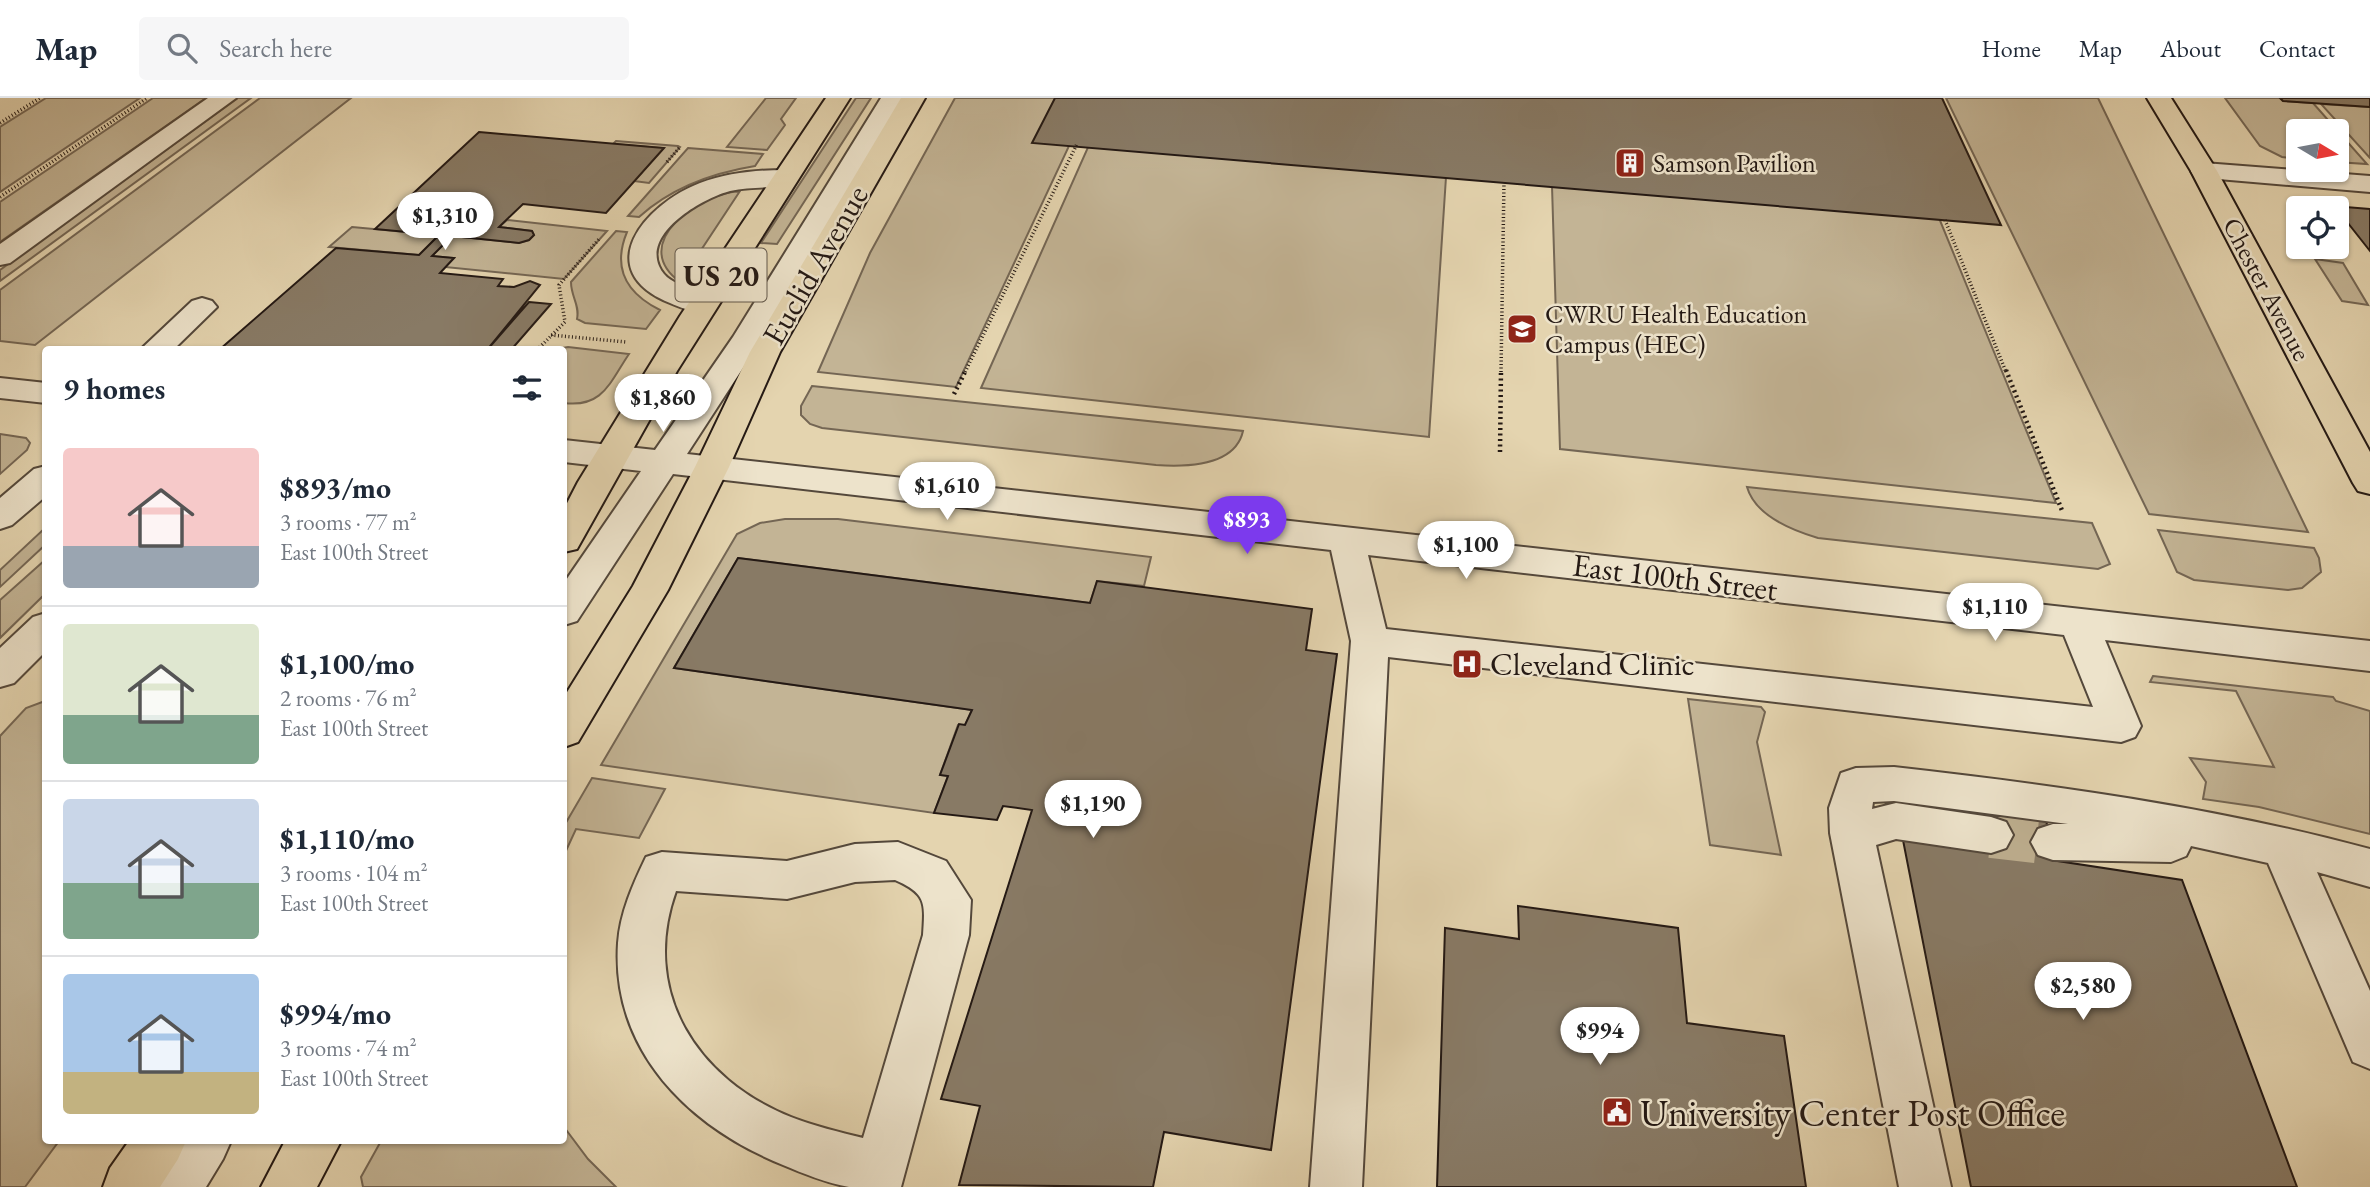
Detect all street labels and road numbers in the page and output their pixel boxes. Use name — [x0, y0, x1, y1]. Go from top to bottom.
street label: Euclid Avenue — [752, 177, 878, 353]
street label: Chester Avenue — [2215, 212, 2319, 366]
road number: US 20 — [676, 248, 766, 302]
street label: East 100th Street — [1570, 544, 1780, 610]

